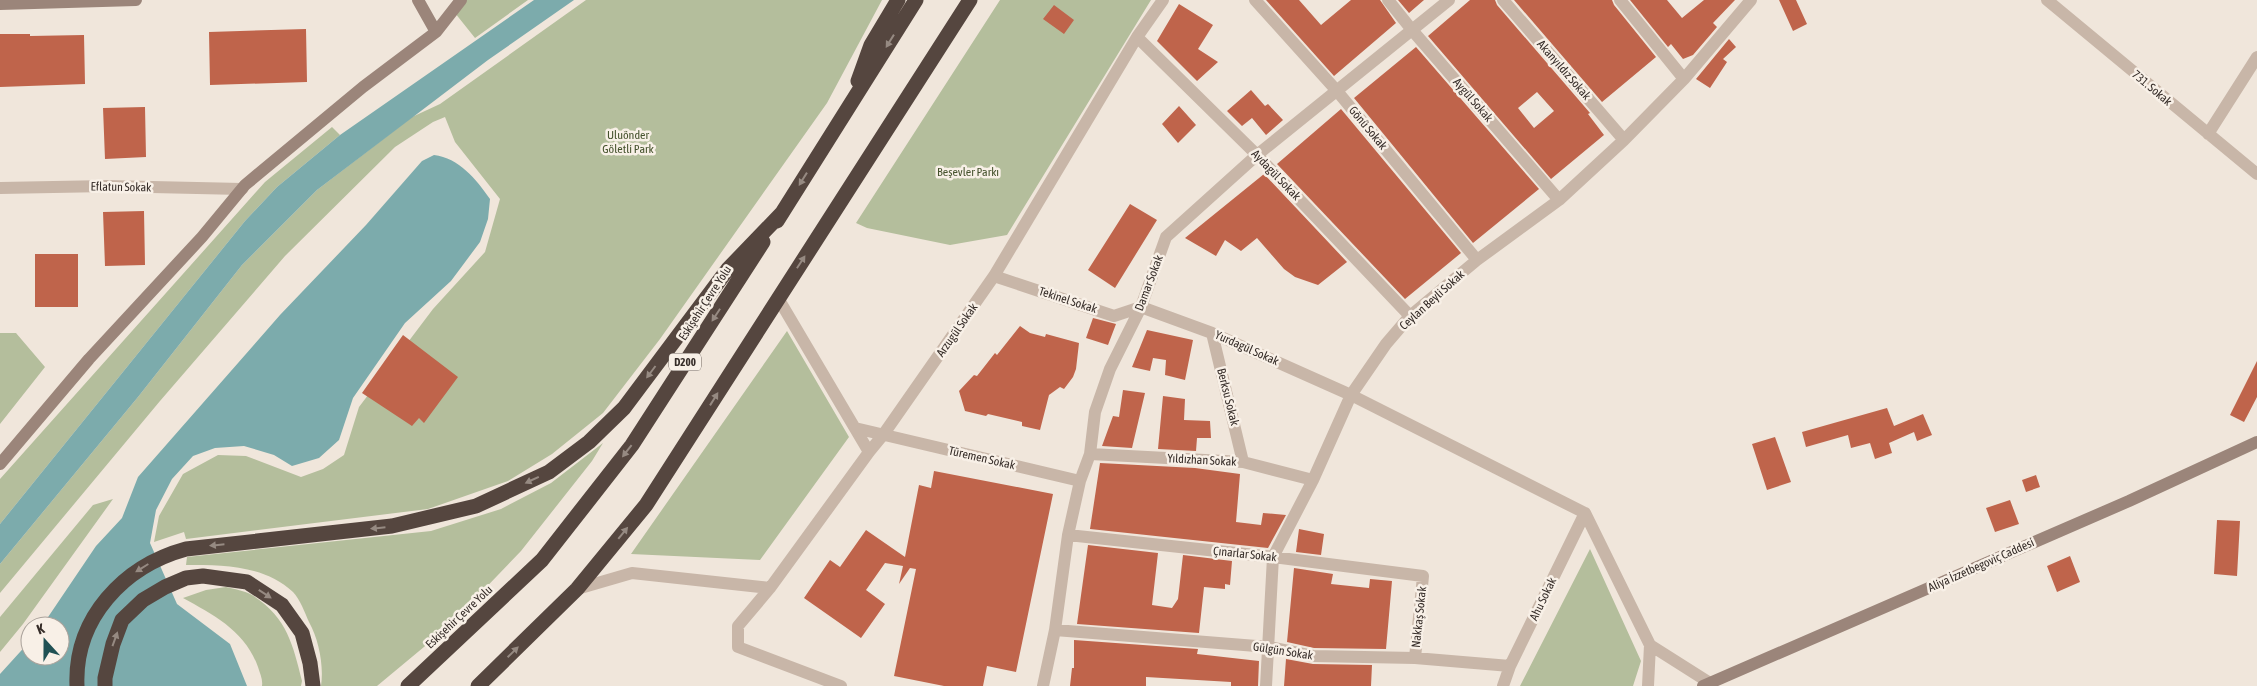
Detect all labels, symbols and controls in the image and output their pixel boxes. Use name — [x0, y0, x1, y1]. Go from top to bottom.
one-way arrow — [886, 35, 895, 48]
street label: Akanyıldız Sokak — [1534, 37, 1594, 103]
street label: 731. Sokak — [2129, 67, 2175, 109]
street label: Aygül Sokak — [1450, 75, 1496, 125]
street label: Gönü Sokak — [1346, 104, 1391, 153]
park label: Uluönder Göletli Park — [602, 128, 655, 156]
street label: Aydagül Sokak — [1249, 147, 1304, 204]
park label: Beşevler Parkı — [937, 165, 999, 179]
one-way arrow — [799, 172, 808, 185]
street label: Eflatun Sokak — [91, 179, 152, 195]
street label: Damar Sokak — [1132, 253, 1166, 313]
one-way arrow — [796, 255, 806, 268]
street label: Eskişehir Çevre Yolu — [676, 263, 734, 343]
street label: Ceylan Beyli Sokak — [1397, 267, 1468, 333]
street label: Tekinel Sokak — [1037, 284, 1100, 316]
street label: Arzugül Sokak — [933, 300, 981, 359]
one-way arrow — [711, 309, 720, 322]
street label: Yurdagül Sokak — [1213, 328, 1282, 369]
road number: D200 — [669, 354, 701, 371]
one-way arrow — [646, 365, 656, 379]
street label: Berksu Sokak — [1214, 367, 1242, 428]
one-way arrow — [709, 392, 719, 405]
one-way arrow — [621, 444, 632, 457]
street label: Türemen Sokak — [947, 444, 1017, 473]
street label: Yıldızhan Sokak — [1167, 451, 1238, 469]
one-way arrow — [525, 476, 539, 484]
one-way arrow — [370, 524, 386, 532]
one-way arrow — [617, 527, 628, 539]
street label: Aliya İzzetbegoviç Caddesi — [1926, 535, 2036, 595]
one-way arrow — [208, 541, 224, 549]
street label: Çınarlar Sokak — [1213, 544, 1278, 564]
one-way arrow — [136, 563, 149, 573]
street label: Ahu Sokak — [1527, 575, 1560, 623]
street label: Eskişehir Çevre Yolu — [423, 582, 495, 651]
street label: Nakkaş Sokak — [1409, 585, 1429, 648]
one-way arrow — [259, 590, 272, 599]
north arrow — [20, 616, 70, 666]
text: K — [34, 620, 47, 638]
one-way arrow — [112, 631, 119, 646]
street label: Gülgün Sokak — [1252, 639, 1315, 663]
one-way arrow — [506, 646, 518, 658]

